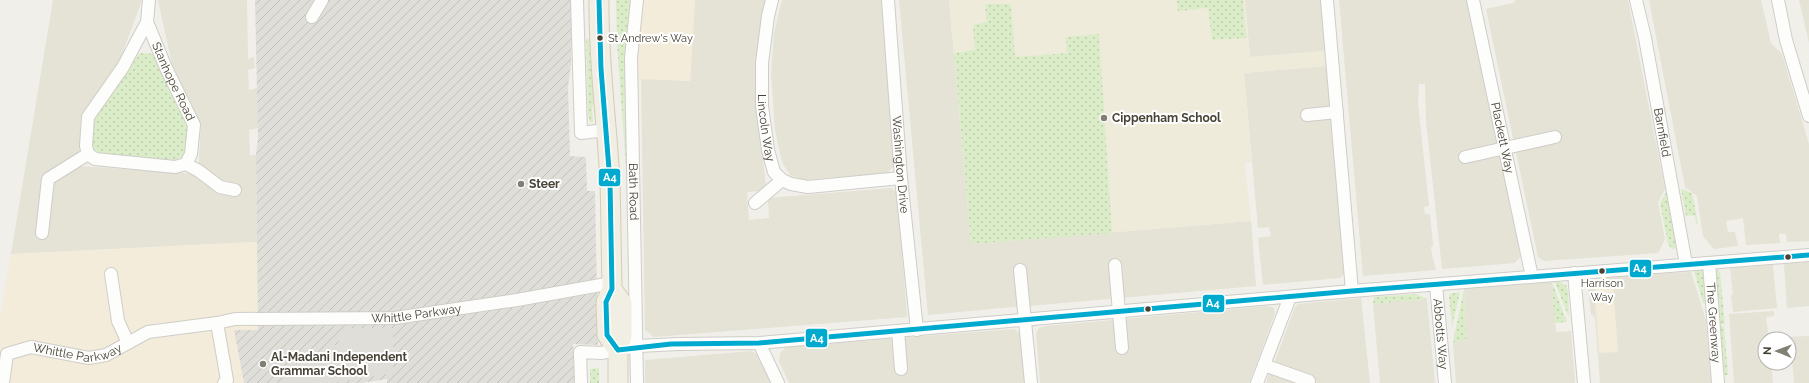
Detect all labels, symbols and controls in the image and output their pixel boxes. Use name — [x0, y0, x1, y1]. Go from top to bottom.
place label: St Andrew's Way — [608, 32, 693, 45]
marker: St Andrew's Way — [595, 33, 605, 43]
street label: Stanhope Road — [149, 40, 198, 123]
street label: Lincoln Way — [755, 94, 778, 164]
street label: Plackett Way — [1488, 101, 1517, 175]
street label: Barnfield — [1651, 107, 1673, 158]
place label: Cippenham School — [1112, 111, 1221, 125]
marker: Cippenham School — [1099, 113, 1109, 123]
street label: Washington Drive — [889, 115, 912, 214]
street label: Bath Road — [626, 163, 641, 220]
line badge: A4 — [598, 168, 621, 187]
text: A4 — [603, 171, 617, 184]
place label: Steer — [529, 177, 560, 191]
marker: Steer — [516, 179, 526, 189]
unlabelled marker — [1783, 252, 1793, 262]
line badge: A4 — [1629, 259, 1652, 278]
text: A4 — [1633, 262, 1647, 275]
marker: Harrison Way — [1597, 266, 1607, 276]
place label: Harrison Way — [1581, 277, 1623, 304]
street label: The Greenway — [1703, 282, 1724, 364]
line badge: A4 — [1202, 294, 1225, 313]
text: A4 — [1206, 297, 1220, 310]
street label: Abbotts Way — [1430, 298, 1451, 370]
street label: Whittle Parkway — [371, 301, 463, 325]
unlabelled marker — [1143, 304, 1153, 314]
line badge: A4 — [805, 328, 828, 348]
north arrow — [1757, 331, 1797, 371]
text: A4 — [810, 332, 824, 345]
street label: Whittle Parkway — [32, 341, 124, 365]
text: N — [1761, 347, 1774, 355]
place label: Al-Madani Independent Grammar School — [271, 350, 408, 378]
marker: Al-Madani Independent Grammar School — [258, 359, 268, 369]

